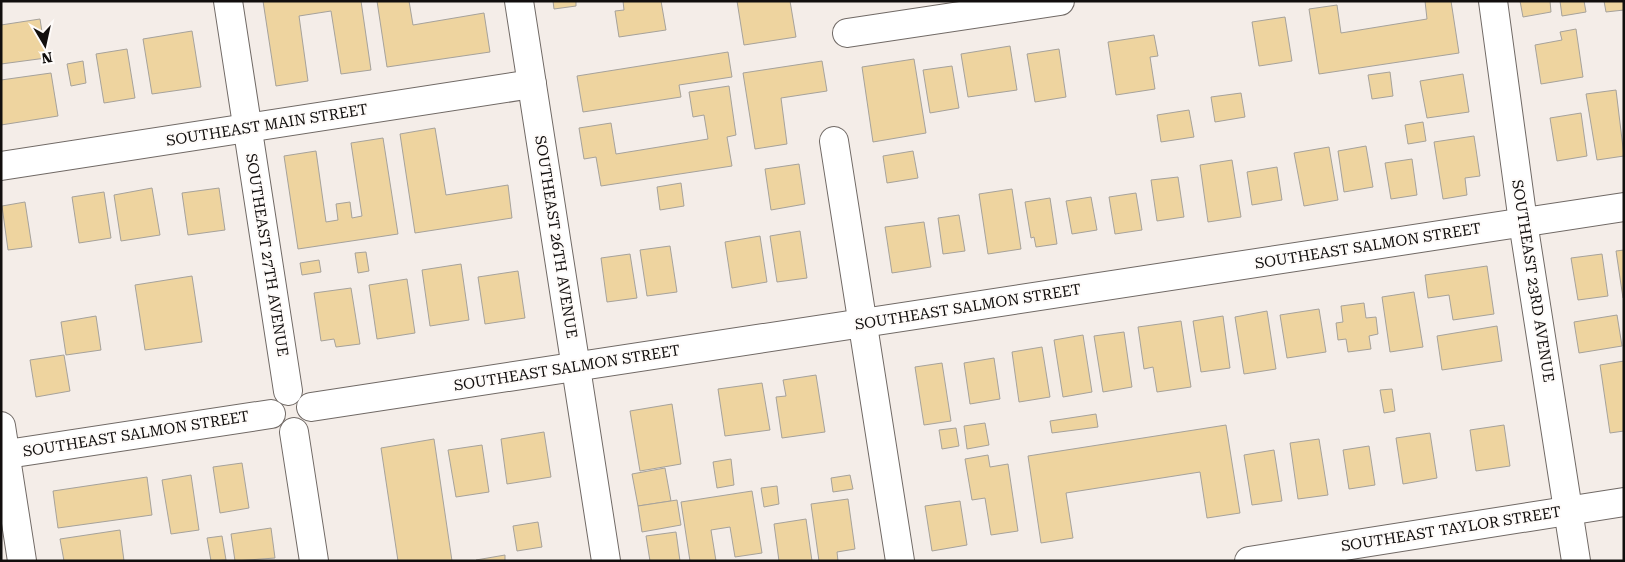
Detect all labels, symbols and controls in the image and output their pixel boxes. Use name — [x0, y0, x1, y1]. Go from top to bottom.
north arrow — [20, 20, 70, 70]
text: N — [40, 49, 54, 67]
street label: SOUTHEAST MAIN STREET — [165, 100, 369, 150]
street label: SOUTHEAST 26TH AVENUE — [531, 134, 581, 340]
street label: SOUTHEAST 27TH AVENUE — [242, 152, 292, 358]
street label: SOUTHEAST 23RD AVENUE — [1508, 178, 1558, 384]
street label: SOUTHEAST SALMON STREET — [1254, 219, 1482, 273]
street label: SOUTHEAST SALMON STREET — [854, 280, 1082, 334]
street label: SOUTHEAST SALMON STREET — [453, 341, 681, 395]
street label: SOUTHEAST SALMON STREET — [22, 407, 250, 461]
street label: SOUTHEAST TAYLOR STREET — [1340, 503, 1562, 555]

